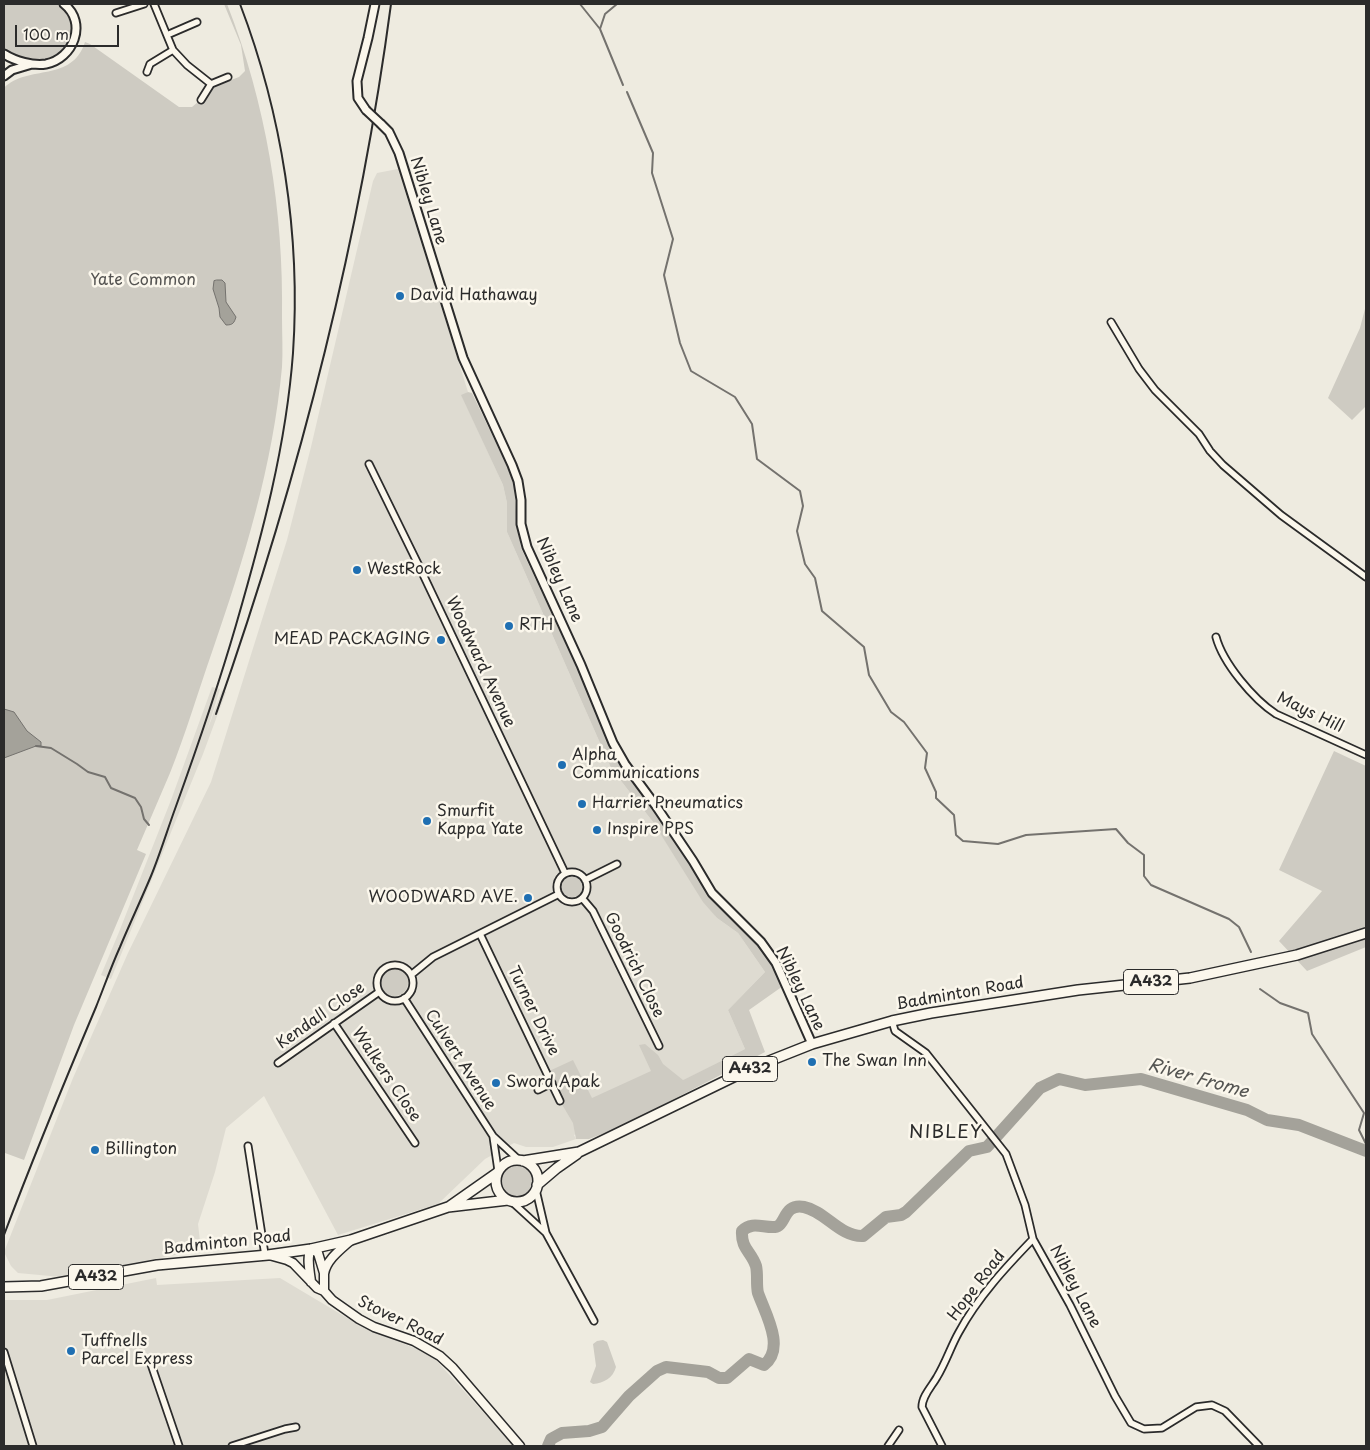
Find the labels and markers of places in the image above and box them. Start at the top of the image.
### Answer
place label: David Hathaway [410,286,538,306]
marker: David Hathaway [394,290,406,302]
place label: WestRock [367,560,441,580]
marker: WestRock [351,564,363,576]
place label: RTH [519,616,553,636]
marker: RTH [503,620,515,632]
place label: MEAD PACKAGING [274,630,431,650]
marker: MEAD PACKAGING [435,634,447,646]
place label: Alpha Communications [572,746,700,784]
marker: Alpha Communications [556,759,568,771]
place label: Harrier Pneumatics [592,794,743,814]
marker: Harrier Pneumatics [576,798,588,810]
place label: Smurfit Kappa Yate [437,802,523,840]
marker: Smurfit Kappa Yate [421,815,433,827]
place label: Inspire PPS [607,820,694,840]
marker: Inspire PPS [591,824,603,836]
place label: WOODWARD AVE. [369,888,518,908]
marker: WOODWARD AVE. [522,892,534,904]
place label: The Swan Inn [822,1052,927,1072]
marker: The Swan Inn [806,1056,818,1068]
place label: Sword Apak [506,1073,600,1093]
marker: Sword Apak [490,1077,502,1089]
place label: Billington [105,1140,177,1160]
marker: Billington [89,1144,101,1156]
place label: Tuffnells Parcel Express [81,1332,193,1370]
marker: Tuffnells Parcel Express [65,1345,77,1357]

